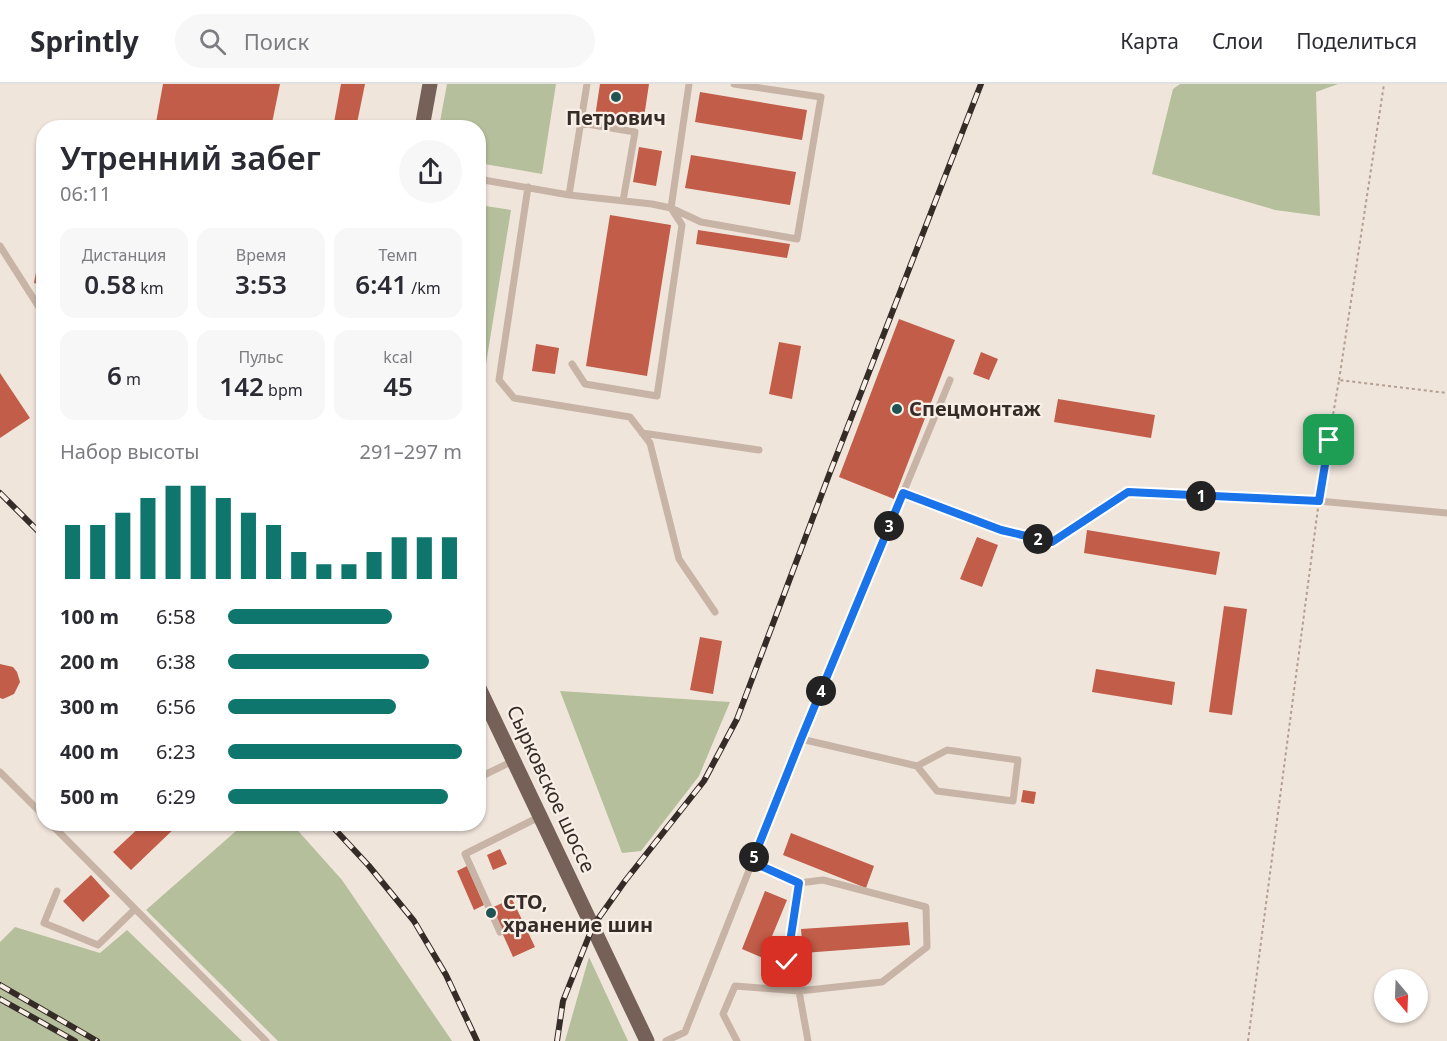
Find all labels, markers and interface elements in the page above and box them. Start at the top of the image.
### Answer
search box [175,14,595,68]
text: Sprintly [30,22,139,60]
icon: search [196,25,229,58]
text: Поиск [244,26,309,56]
text: Карта [1120,27,1179,55]
text: Слои [1212,27,1263,55]
text: Поделиться [1296,27,1417,55]
marker: Петрович [609,90,623,104]
place label: Петрович [566,104,666,131]
text: Утренний забег [60,135,321,180]
button: share [399,140,462,203]
text: 06:11 [60,180,111,207]
text: Дистанция [82,244,166,266]
text: Время [236,244,286,266]
text: Темп [378,244,418,266]
text: 0.58 [84,266,136,302]
text: 3:53 [235,266,287,302]
text: 6:41 [355,266,407,302]
text: km [136,277,164,299]
text: /km [407,277,441,299]
text: Пульс [238,346,284,368]
text: kcal [383,346,413,368]
text: 6 [107,357,122,393]
text: m [122,368,141,390]
text: 142 [219,368,264,404]
text: 45 [383,368,413,404]
text: bpm [264,379,303,401]
place label: Спецмонтаж [909,395,1041,422]
marker: Спецмонтаж [890,402,904,416]
pin [1303,414,1354,465]
icon: arrive [1312,423,1345,456]
text: Набор высоты [60,438,199,465]
text: 291–297 m [359,438,462,465]
pin: 1 [1186,481,1216,511]
text: 1 [1196,485,1206,507]
pin: 3 [874,511,904,541]
text: 3 [884,515,894,537]
pin: 2 [1023,524,1053,554]
text: 2 [1033,528,1043,550]
text: 100 m [60,603,119,630]
text: 6:58 [156,603,196,630]
text: 200 m [60,648,119,675]
text: 6:38 [156,648,196,675]
pin: 4 [806,676,836,706]
text: 4 [816,680,826,702]
text: 300 m [60,693,119,720]
text: 6:56 [156,693,196,720]
street label: Сырковское шоссе [501,701,602,877]
text: 400 m [60,738,119,765]
text: 6:23 [156,738,196,765]
text: 500 m [60,783,119,810]
text: 6:29 [156,783,196,810]
pin: 5 [739,842,769,872]
text: 5 [749,846,759,868]
place label: СТО, хранение шин [503,888,653,938]
marker: СТО, хранение шин [484,906,498,920]
pin [761,936,812,987]
icon: check [770,945,803,978]
north arrow [1374,969,1428,1023]
map controls [1374,969,1428,1023]

